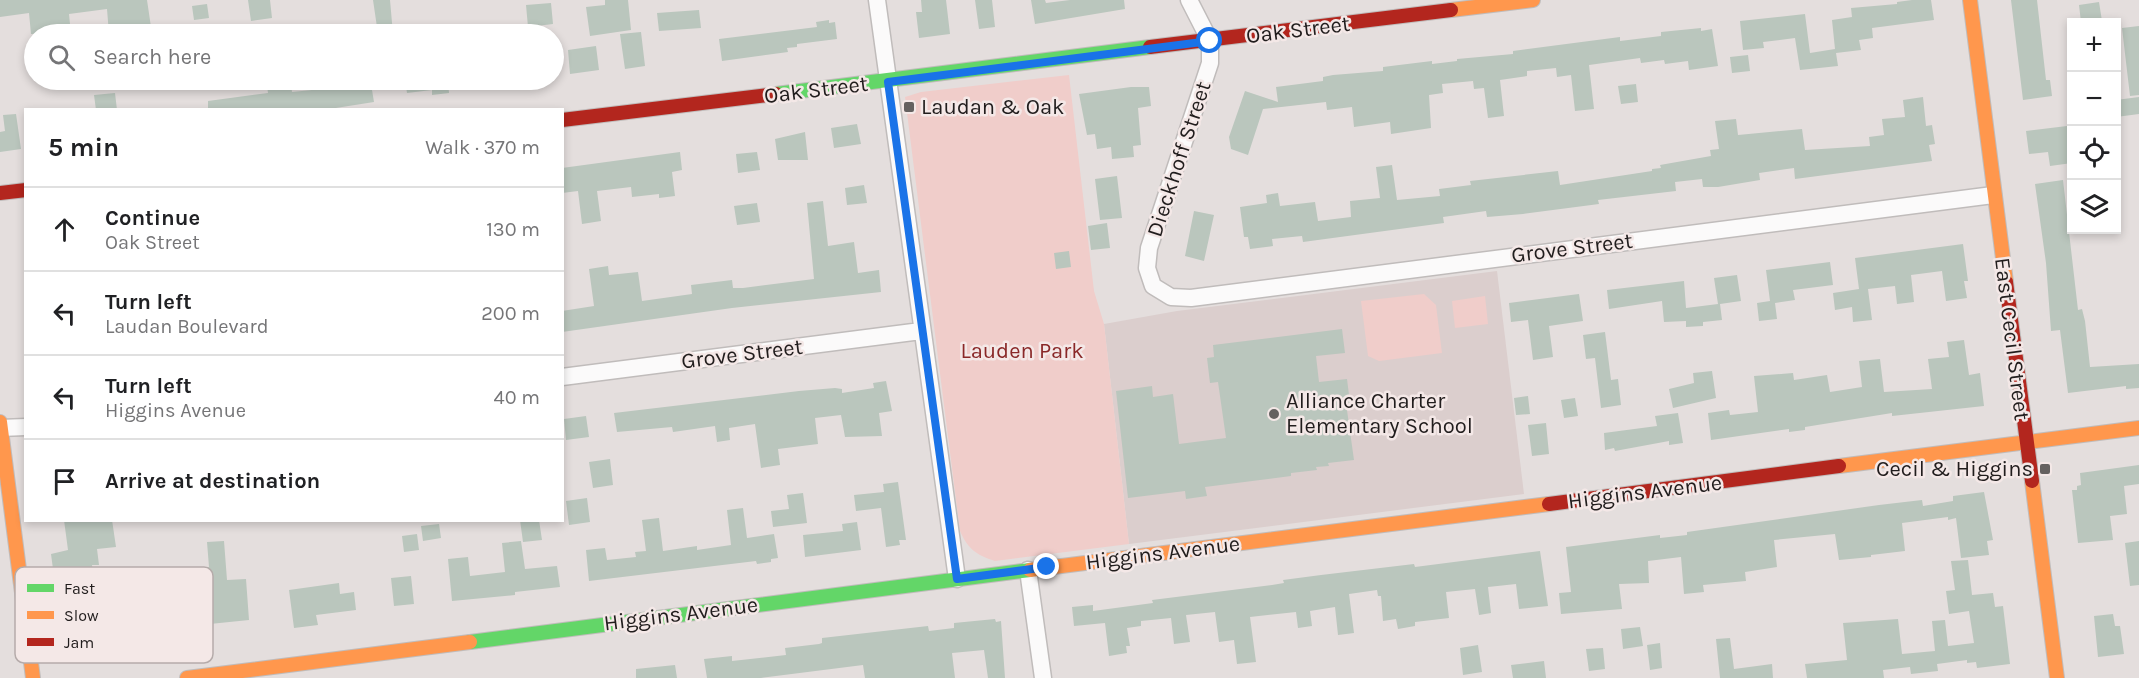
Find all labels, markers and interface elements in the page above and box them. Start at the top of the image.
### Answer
street label: Oak Street [1245,11,1351,49]
map controls [2067,18,2121,234]
button: + [2067,18,2121,72]
search box [24,24,564,90]
route start [1196,27,1222,53]
icon: search [45,41,78,74]
text: Search here [93,44,211,70]
street label: Oak Street [763,71,869,109]
button: − [2067,72,2121,126]
street label: Dieckhoff Street [1142,78,1216,240]
place label: Laudan & Oak [921,94,1064,120]
marker: Laudan & Oak [902,100,916,114]
button: locate [2067,126,2121,180]
text: 5 min [48,132,119,163]
text: Walk · 370 m [425,136,540,159]
button: layers [2067,180,2121,234]
text: Continue [105,205,200,231]
icon: ahead [48,213,81,246]
text: 130 m [486,218,540,241]
street label: Grove Street [1510,228,1634,268]
text: Oak Street [105,231,200,254]
street label: East Cecil Street [1989,256,2035,422]
text: Turn left [105,289,192,315]
icon: left [48,297,81,330]
text: 200 m [481,302,540,325]
text: Laudan Boulevard [105,315,269,338]
street label: Grove Street [680,334,804,374]
park label: Lauden Park [960,338,1084,364]
text: Turn left [105,373,192,399]
icon: left [48,381,81,414]
text: 40 m [494,386,540,409]
place label: Alliance Charter Elementary School [1286,388,1473,439]
text: Higgins Avenue [105,399,246,422]
marker: Alliance Charter Elementary School [1267,407,1281,421]
place label: Cecil & Higgins [1876,456,2033,482]
marker: Cecil & Higgins [2038,462,2052,476]
icon: arrive [48,465,81,498]
text: Arrive at destination [105,468,320,494]
street label: Higgins Avenue [1566,470,1724,514]
street label: Higgins Avenue [1084,531,1242,575]
route end [1033,553,1059,579]
legend [15,567,213,663]
text: Fast [64,579,95,598]
street label: Higgins Avenue [602,592,760,636]
text: Slow [64,606,99,625]
text: Jam [64,633,94,652]

